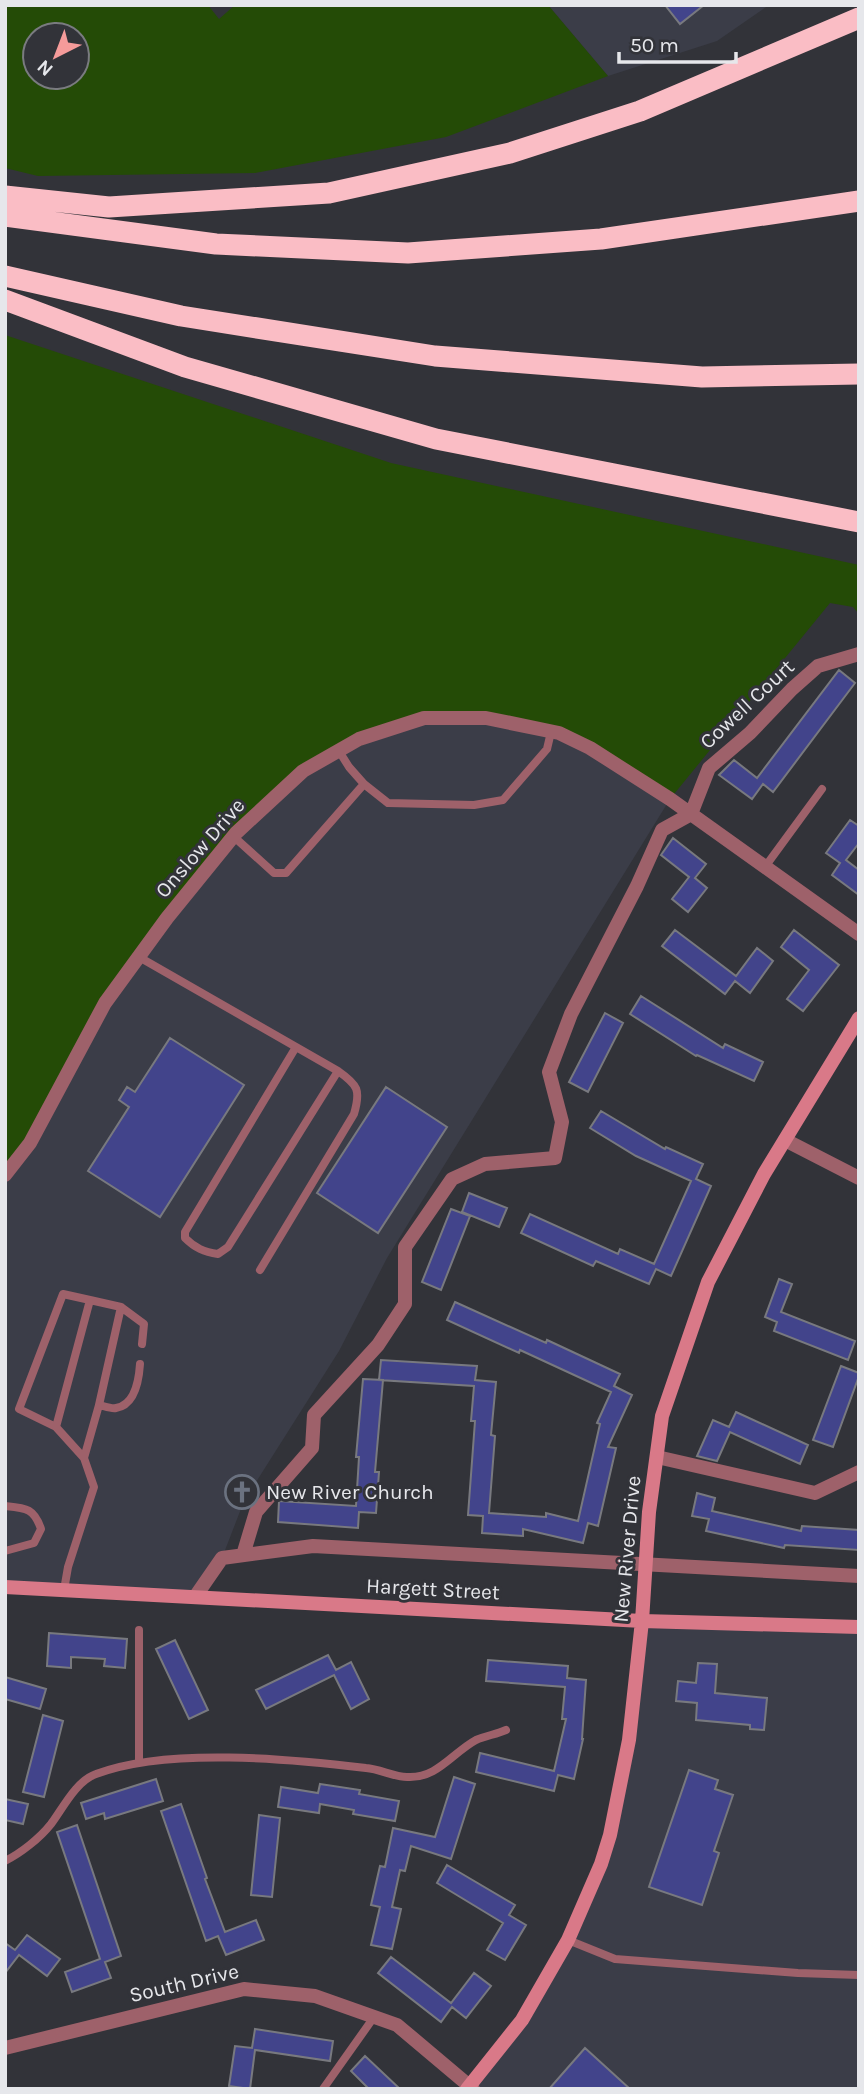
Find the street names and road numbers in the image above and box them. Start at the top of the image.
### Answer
street label: Cowell Court [695,654,799,754]
street label: Onslow Drive [150,793,250,903]
street label: New River Drive [609,1475,645,1623]
street label: Hargett Street [366,1574,501,1604]
street label: South Drive [127,1959,241,2007]

